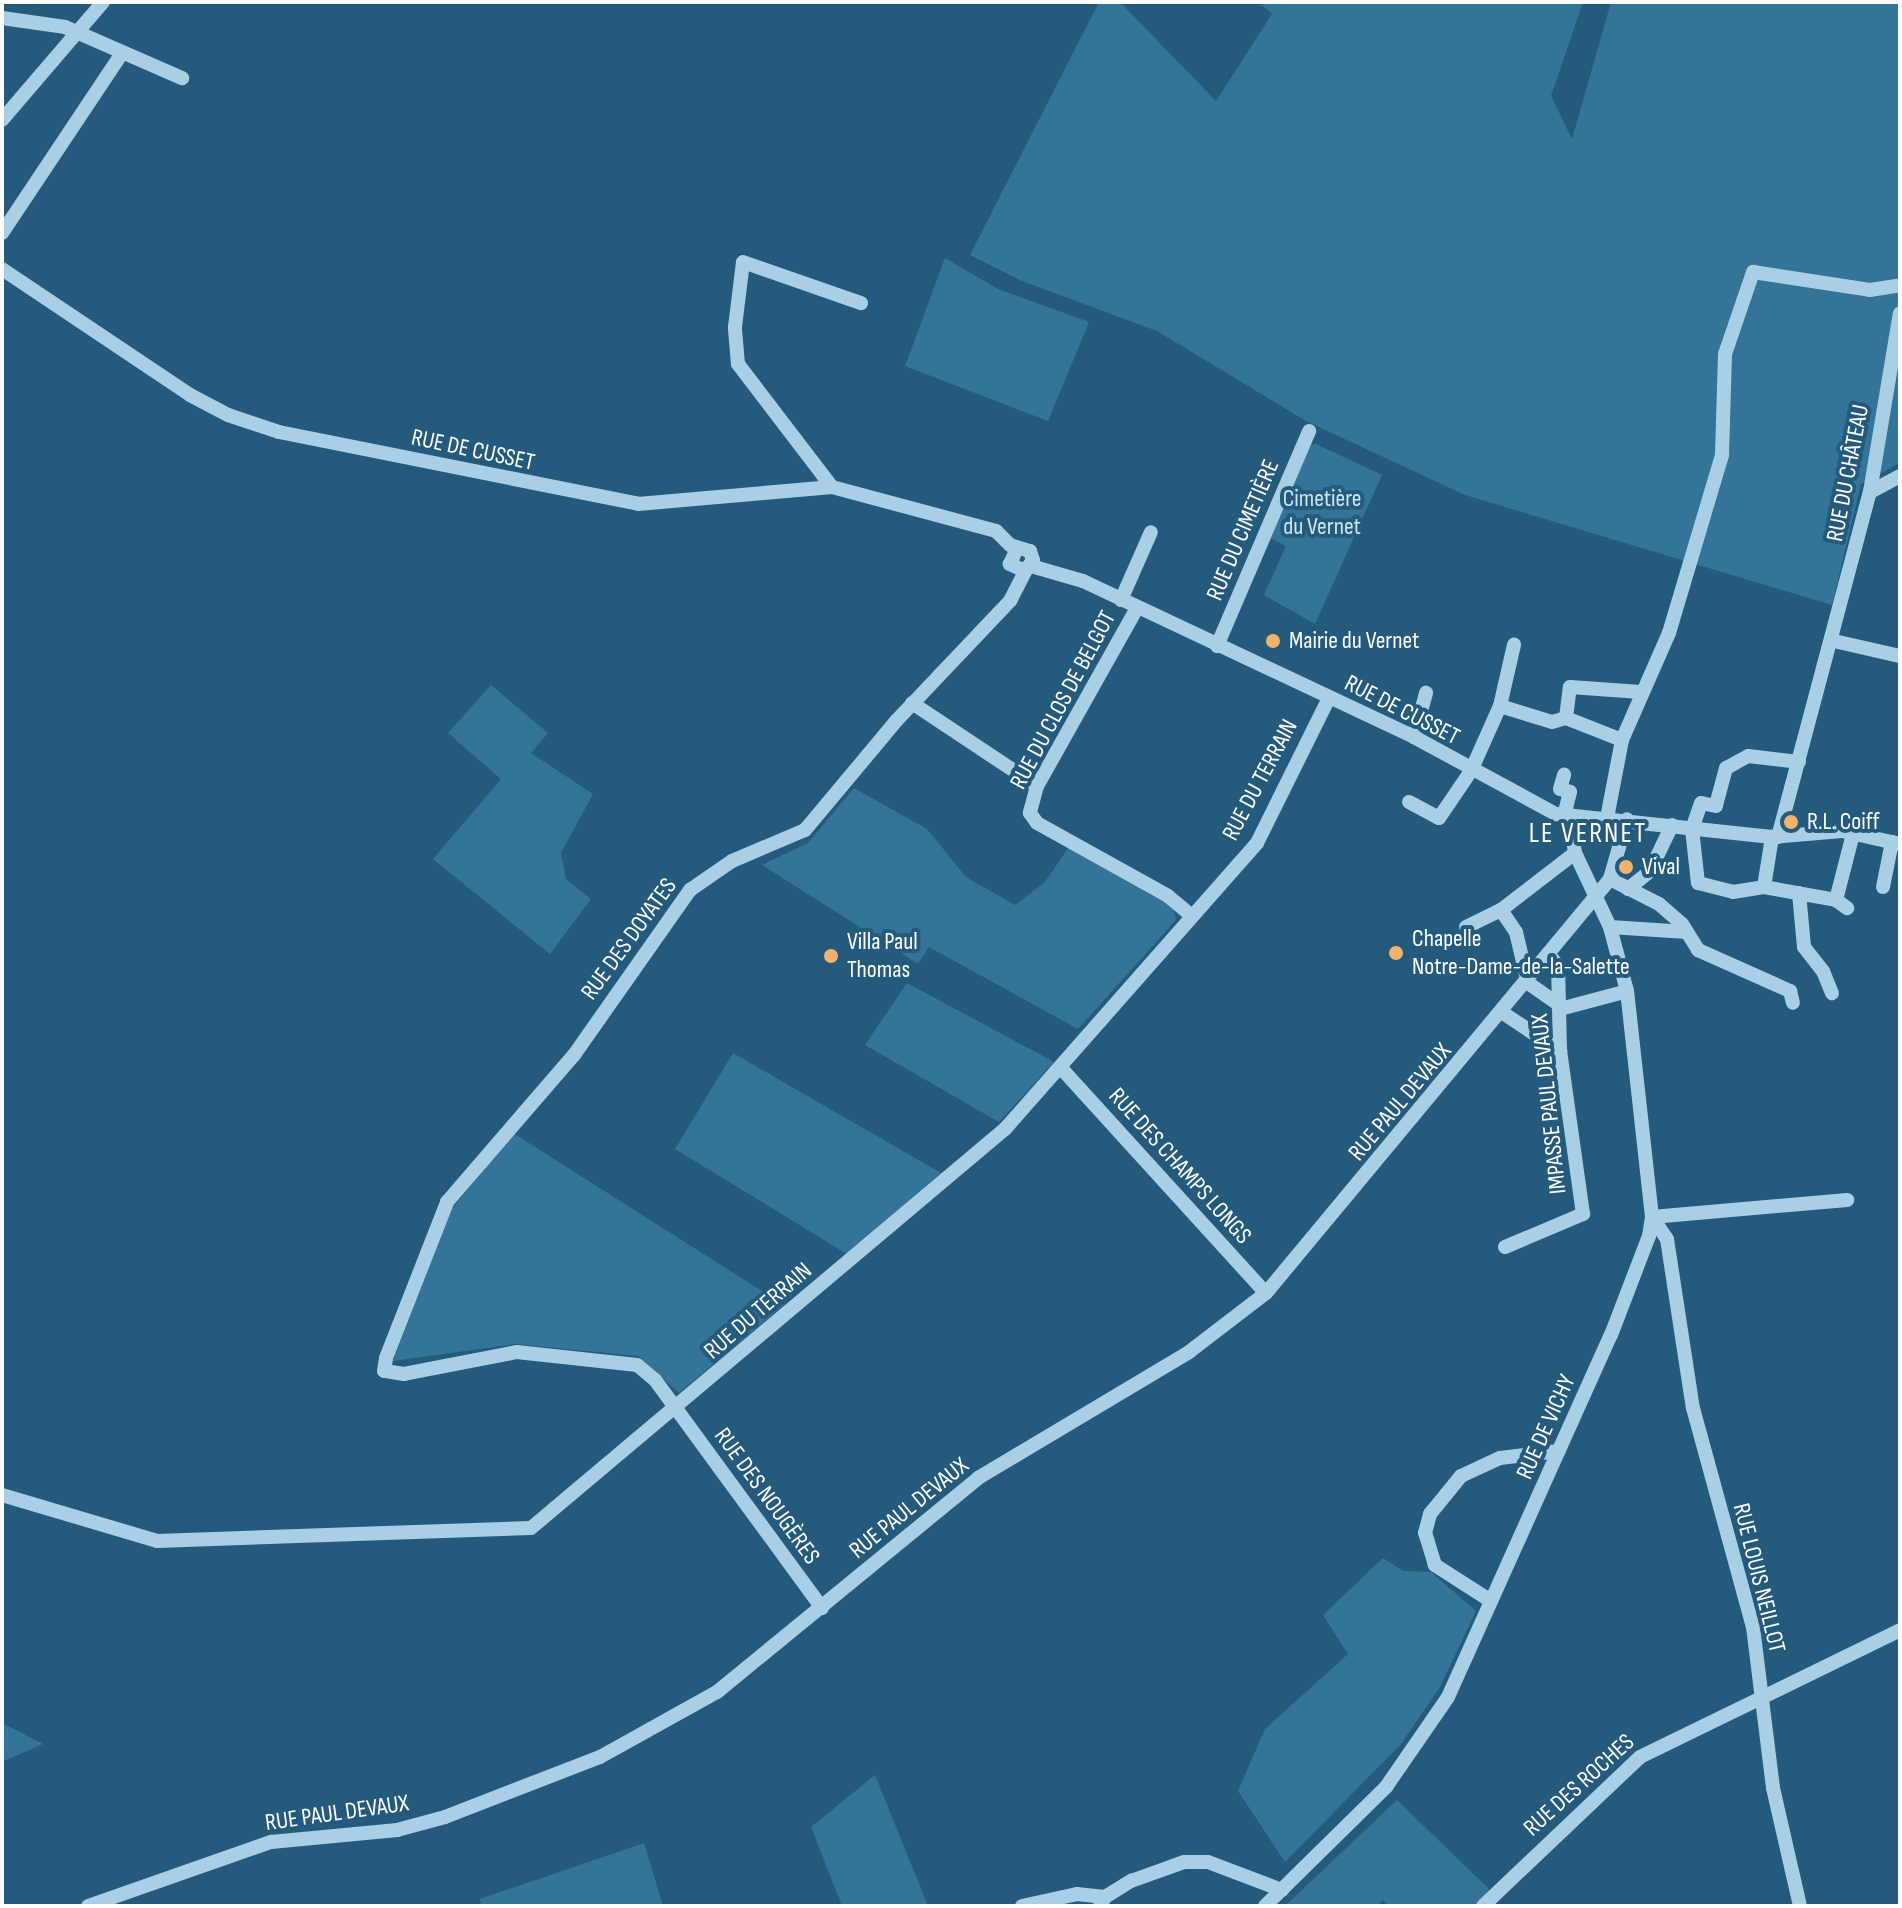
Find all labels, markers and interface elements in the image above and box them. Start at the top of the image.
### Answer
street label: RUE DU CHÂTEAU [1821,402,1875,544]
street label: RUE DE CUSSET [409,423,537,477]
street label: RUE DU CIMETIÈRE [1200,455,1286,605]
park label: Cimetière du Vernet [1283,485,1361,541]
street label: RUE DU CLOS DE BELGOT [1004,606,1122,794]
place label: Mairie du Vernet [1289,627,1419,655]
marker: Mairie du Vernet [1264,632,1282,650]
street label: RUE DE CUSSET [1340,669,1464,751]
street label: RUE DU TERRAIN [1216,715,1304,845]
place label: R.L. Coiff [1807,808,1879,836]
marker: R.L. Coiff [1782,813,1800,831]
district label: LE VERNET [1529,817,1647,851]
place label: Vival [1642,853,1680,881]
marker: Vival [1617,858,1635,876]
street label: RUE DES DOYATES [575,872,683,1006]
place label: Chapelle Notre-Dame-de-la-Salette [1412,925,1630,981]
place label: Villa Paul Thomas [847,928,918,984]
marker: Chapelle Notre-Dame-de-la-Salette [1387,944,1405,962]
marker: Villa Paul Thomas [822,947,840,965]
street label: IMPASSE PAUL DEVAUX [1525,1012,1573,1196]
street label: RUE PAUL DEVAUX [1342,1037,1458,1167]
street label: RUE DES CHAMPS LONGS [1102,1082,1258,1250]
street label: RUE DU TERRAIN [698,1257,818,1365]
street label: RUE DE VICHY [1510,1370,1582,1484]
street label: RUE DES NOUGÈRES [708,1422,826,1570]
street label: RUE PAUL DEVAUX [844,1451,974,1565]
street label: RUE LOUIS NEILLOT [1727,1500,1791,1656]
street label: RUE DES ROCHES [1518,1728,1640,1842]
street label: RUE PAUL DEVAUX [263,1789,411,1837]

